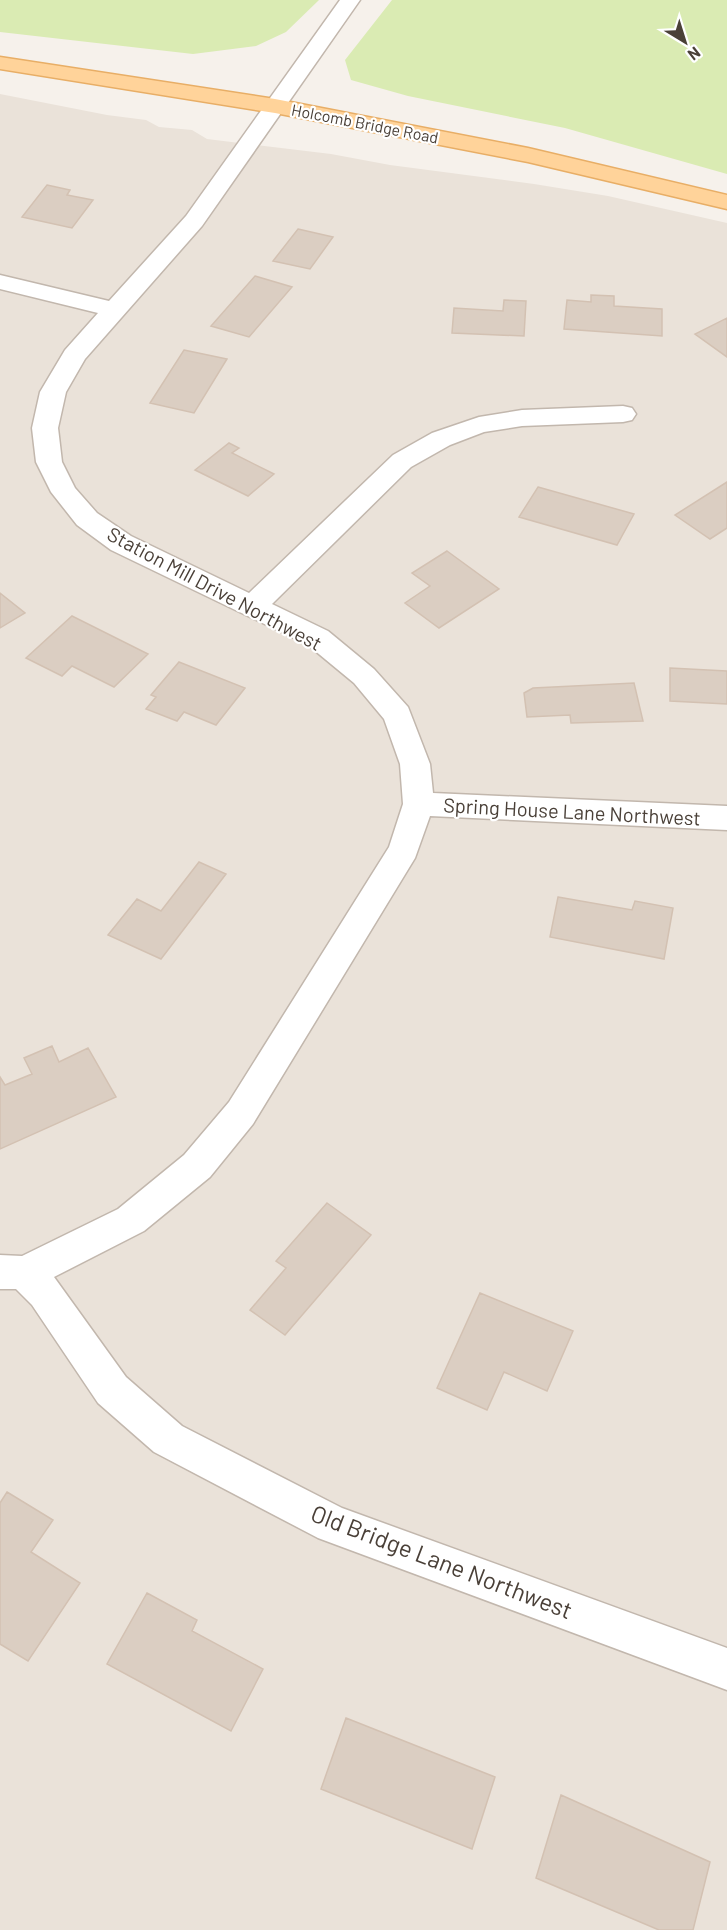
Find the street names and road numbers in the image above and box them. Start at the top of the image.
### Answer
street label: Holcomb Bridge Road [290,99,440,147]
street label: Station Mill Drive Northwest [104,521,326,655]
street label: Spring House Lane Northwest [443,792,701,830]
street label: Old Bridge Lane Northwest [307,1498,577,1624]

